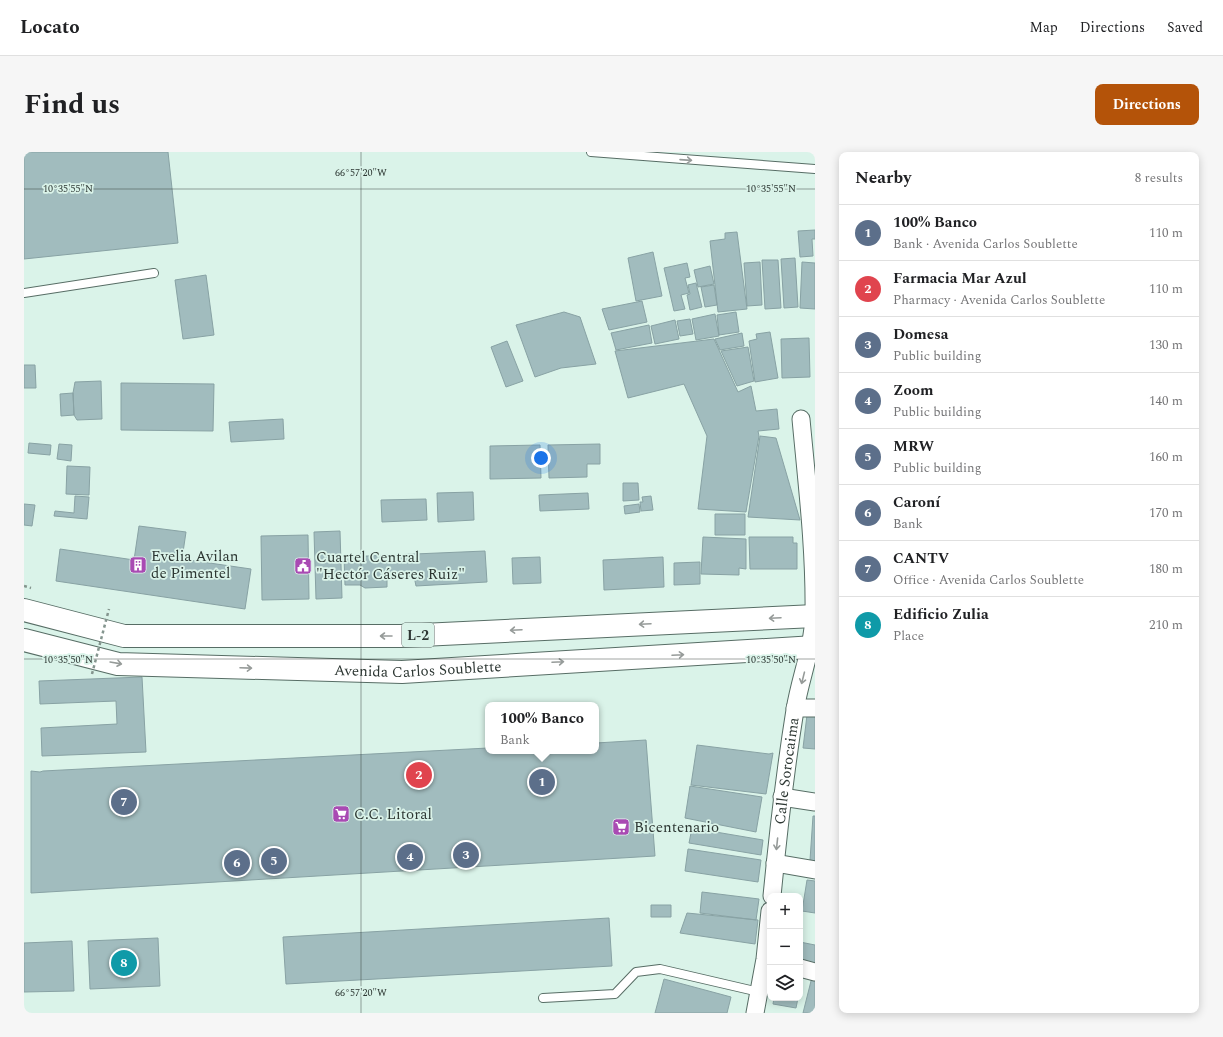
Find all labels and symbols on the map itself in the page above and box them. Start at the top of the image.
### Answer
one-way arrow [679,157,692,164]
text: 66°57'20"W [335,165,387,181]
text: 10°35'55"N [43,181,93,197]
text: 10°35'55"N [746,181,796,197]
your location [531,448,551,468]
place label: Evelia Avilan de Pimentel [151,545,239,585]
place label: Cuartel Central "Hectór Cáseres Ruiz" [316,546,465,586]
building icon: Evelia Avilan de Pimentel [128,555,148,575]
public building icon: Cuartel Central "Hectór Cáseres Ruiz" [293,556,313,576]
one-way arrow [769,614,782,622]
one-way arrow [639,620,652,628]
road number: L-2 [402,623,434,647]
one-way arrow [510,627,523,634]
one-way arrow [380,632,393,640]
one-way arrow [671,651,684,659]
text: 10°35'50"N [43,652,93,668]
text: 10°35'50"N [746,652,796,668]
street label: Avenida Carlos Soublette [334,654,502,684]
one-way arrow [109,659,122,667]
one-way arrow [551,659,564,666]
one-way arrow [239,664,252,671]
one-way arrow [799,671,806,684]
street label: Calle Sorocaima [768,715,805,826]
pin: 2 [406,760,432,790]
pin: 1 [529,767,555,797]
pin: 7 [111,787,137,817]
place label: C.C. Litoral [354,803,432,826]
supermarket icon: C.C. Litoral [331,804,351,824]
place label: Bicentenario [634,816,719,839]
supermarket icon: Bicentenario [611,817,631,837]
one-way arrow [773,837,781,850]
pin: 3 [453,840,479,870]
pin: 4 [397,842,423,872]
pin: 5 [261,846,287,876]
pin: 6 [224,848,250,878]
pin: 8 [111,948,137,978]
text: 66°57'20"W [335,985,387,1001]

